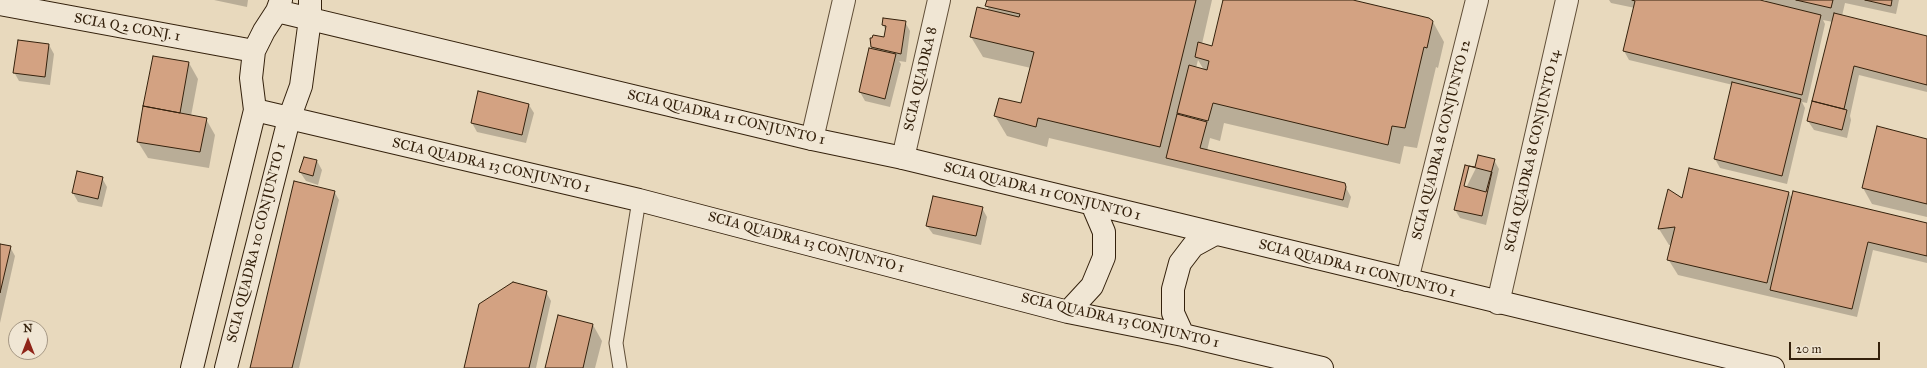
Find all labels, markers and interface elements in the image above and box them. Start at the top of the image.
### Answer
street label: SCIA Q 2 CONJ. 1 [73,10,181,46]
street label: SCIA QUADRA 8 [901,25,941,133]
street label: SCIA QUADRA 8 CONJUNTO 12 [1409,38,1475,242]
street label: SCIA QUADRA 8 CONJUNTO 14 [1502,48,1564,254]
street label: SCIA QUADRA 11 CONJUNTO 1 [626,87,826,149]
street label: SCIA QUADRA 13 CONJUNTO 1 [390,135,592,197]
street label: SCIA QUADRA 10 CONJUNTO 1 [224,142,290,344]
street label: SCIA QUADRA 11 CONJUNTO 1 [942,159,1142,225]
street label: SCIA QUADRA 13 CONJUNTO 1 [706,209,906,277]
street label: SCIA QUADRA 11 CONJUNTO 1 [1257,236,1457,302]
street label: SCIA QUADRA 13 CONJUNTO 1 [1019,290,1221,352]
north arrow [8,320,48,360]
text: N [23,322,33,335]
scale bar [1791,334,1882,360]
text: 20 m [1796,342,1822,356]

